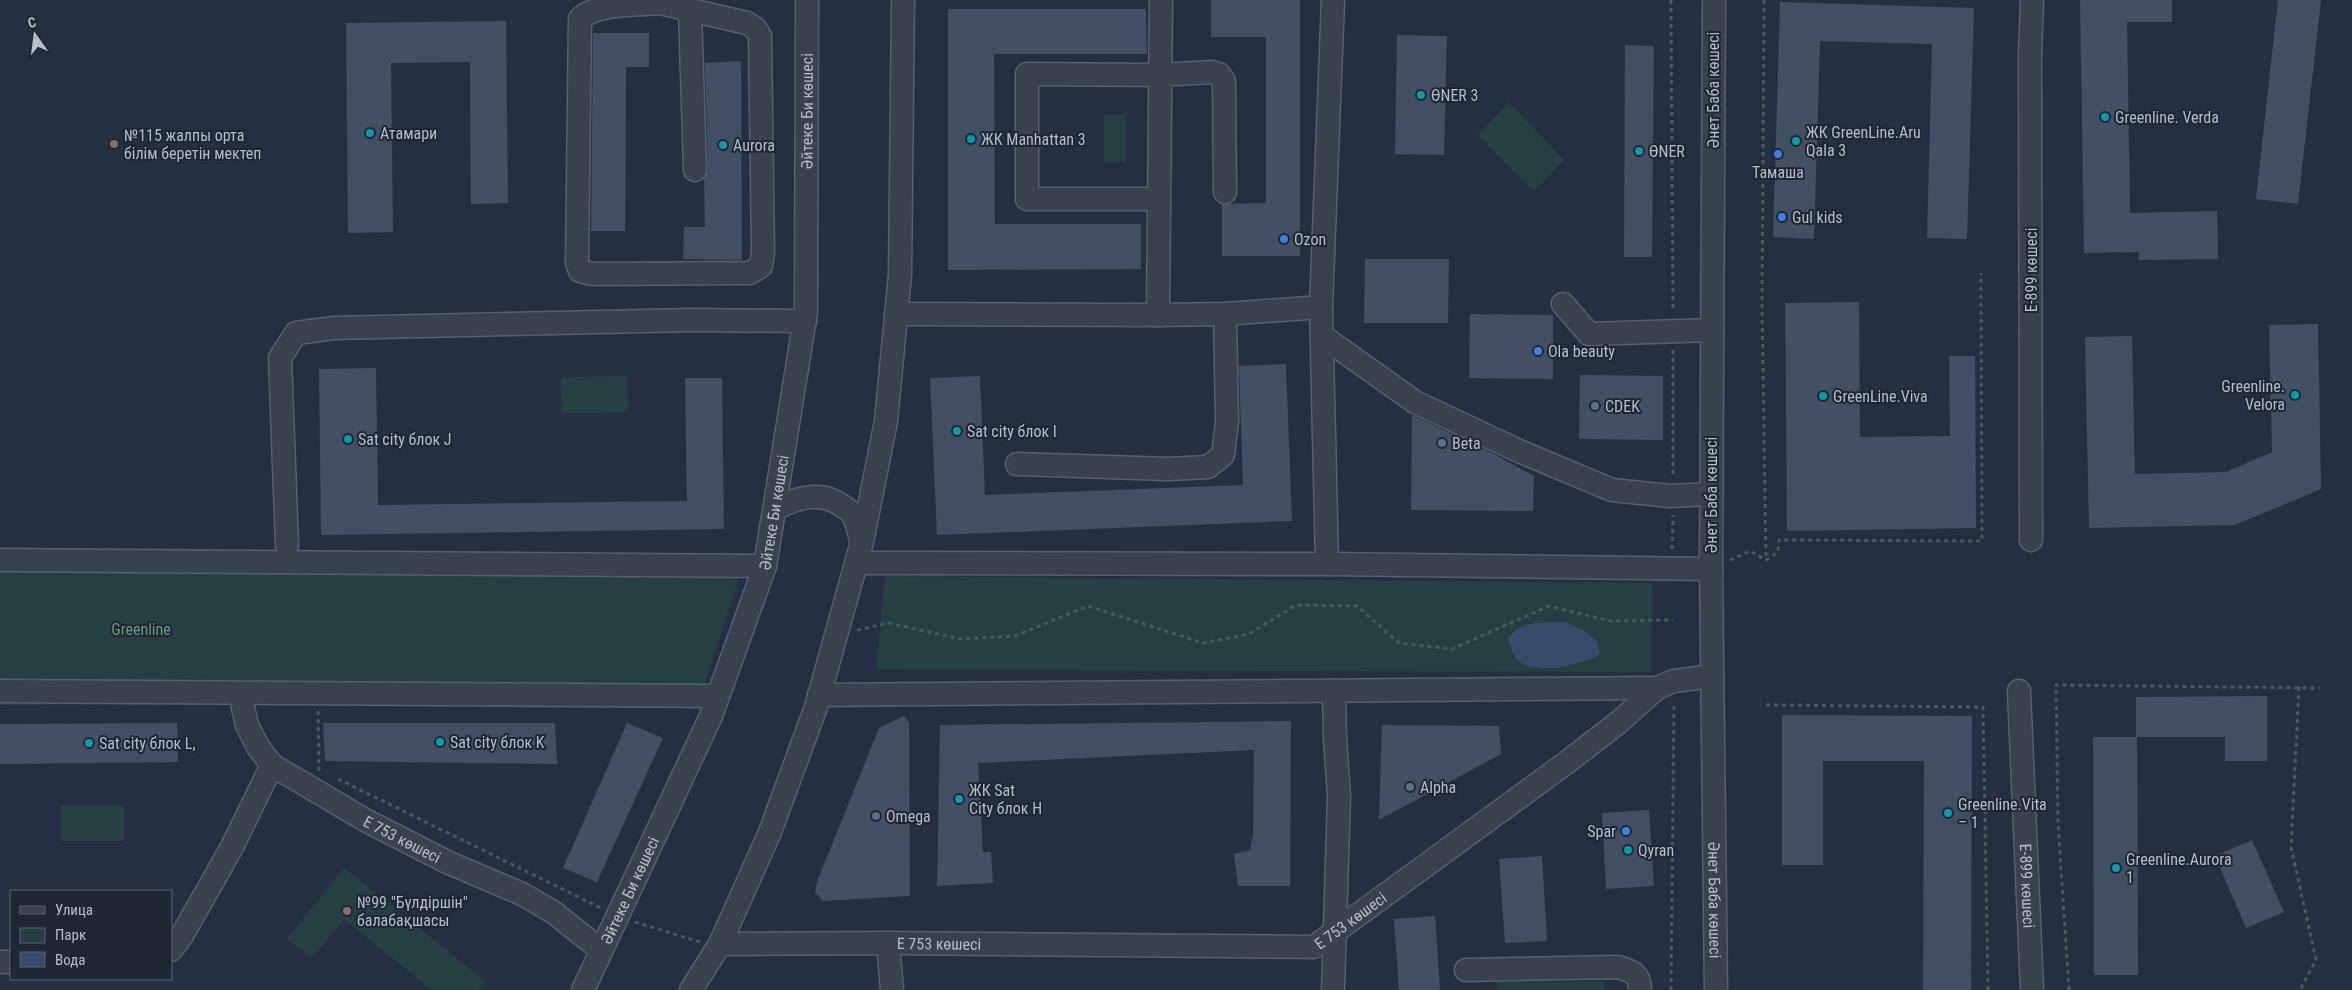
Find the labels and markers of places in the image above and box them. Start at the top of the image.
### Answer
place label: ӨNER 3 [1431,86,1478,105]
marker: ӨNER 3 [1415,89,1427,101]
place label: Greenline. Verda [2115,108,2219,127]
marker: Greenline. Verda [2099,111,2111,123]
place label: ЖК GreenLine.Aru Qala 3 [1806,123,1921,160]
place label: Атамари [380,124,437,143]
place label: №115 жалпы орта білім беретін мектеп [124,126,261,163]
marker: Атамари [364,127,376,139]
place label: ЖК Manhattan 3 [981,130,1086,149]
marker: ЖК Manhattan 3 [965,133,977,145]
marker: ЖК GreenLine.Aru Qala 3 [1790,135,1802,147]
place label: Aurora [733,136,775,155]
marker: №115 жалпы орта білім беретін мектеп [108,138,120,150]
marker: Aurora [717,139,729,151]
place label: ӨNER [1649,142,1685,161]
marker: ӨNER [1633,145,1645,157]
marker: Тамаша [1772,148,1784,160]
place label: Тамаша [1752,163,1804,182]
place label: Gul kids [1792,208,1843,227]
marker: Gul kids [1776,211,1788,223]
place label: Ozon [1294,230,1326,249]
marker: Ozon [1278,233,1290,245]
place label: Ola beauty [1548,342,1615,361]
marker: Ola beauty [1532,345,1544,357]
place label: Greenline. Velora [2221,377,2285,414]
place label: GreenLine.Viva [1833,387,1928,406]
marker: Greenline. Velora [2289,389,2301,401]
marker: GreenLine.Viva [1817,390,1829,402]
place label: CDEK [1605,397,1640,416]
marker: CDEK [1589,400,1601,412]
place label: Sat city блок I [967,422,1057,441]
marker: Sat city блок I [951,425,963,437]
place label: Sat city блок J [358,430,452,449]
marker: Sat city блок J [342,433,354,445]
place label: Beta [1452,434,1481,453]
marker: Beta [1436,437,1448,449]
place label: Sat city блок K [450,733,545,752]
place label: Sat city блок L, [99,734,196,753]
marker: Sat city блок K [434,736,446,748]
marker: Sat city блок L, [83,737,95,749]
place label: Alpha [1420,778,1456,797]
place label: ЖК Sat City блок H [969,781,1042,818]
marker: Alpha [1404,781,1416,793]
marker: ЖК Sat City блок H [953,793,965,805]
place label: Greenline.Vita – 1 [1958,795,2047,832]
place label: Omega [886,807,931,826]
marker: Greenline.Vita – 1 [1942,807,1954,819]
marker: Omega [870,810,882,822]
place label: Spar [1587,822,1616,841]
marker: Spar [1620,825,1632,837]
place label: Qyran [1638,841,1674,860]
marker: Qyran [1622,844,1634,856]
place label: Greenline.Aurora 1 [2126,850,2232,887]
marker: Greenline.Aurora 1 [2110,862,2122,874]
place label: №99 "Бүлдіршін" балабақшасы [357,893,468,930]
marker: №99 "Бүлдіршін" балабақшасы [341,905,353,917]

